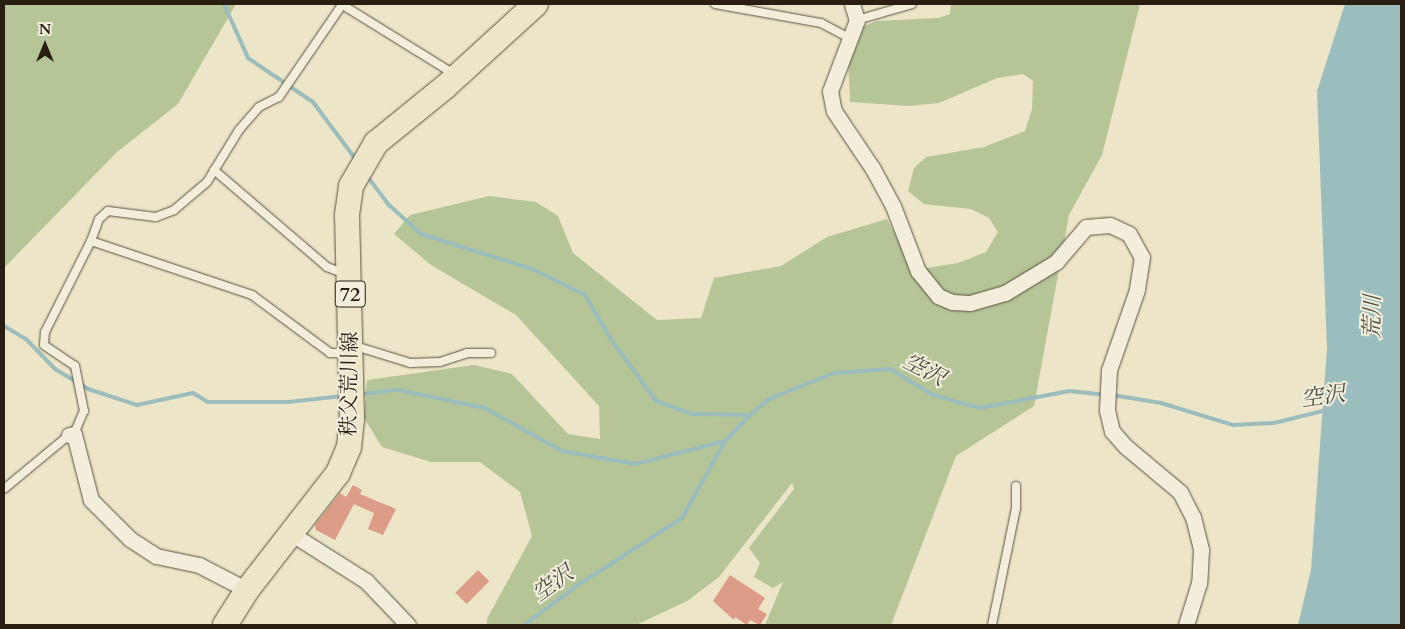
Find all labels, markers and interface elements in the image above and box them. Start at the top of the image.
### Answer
north arrow [20,20,70,70]
text: N [39,20,51,39]
road number: 72 [334,276,366,312]
water label: 荒川 [1359,295,1387,339]
street label: 秩父荒川線 [336,331,364,437]
water label: 空沢 [898,348,950,392]
water label: 空沢 [1299,381,1347,413]
water label: 空沢 [527,560,579,608]

